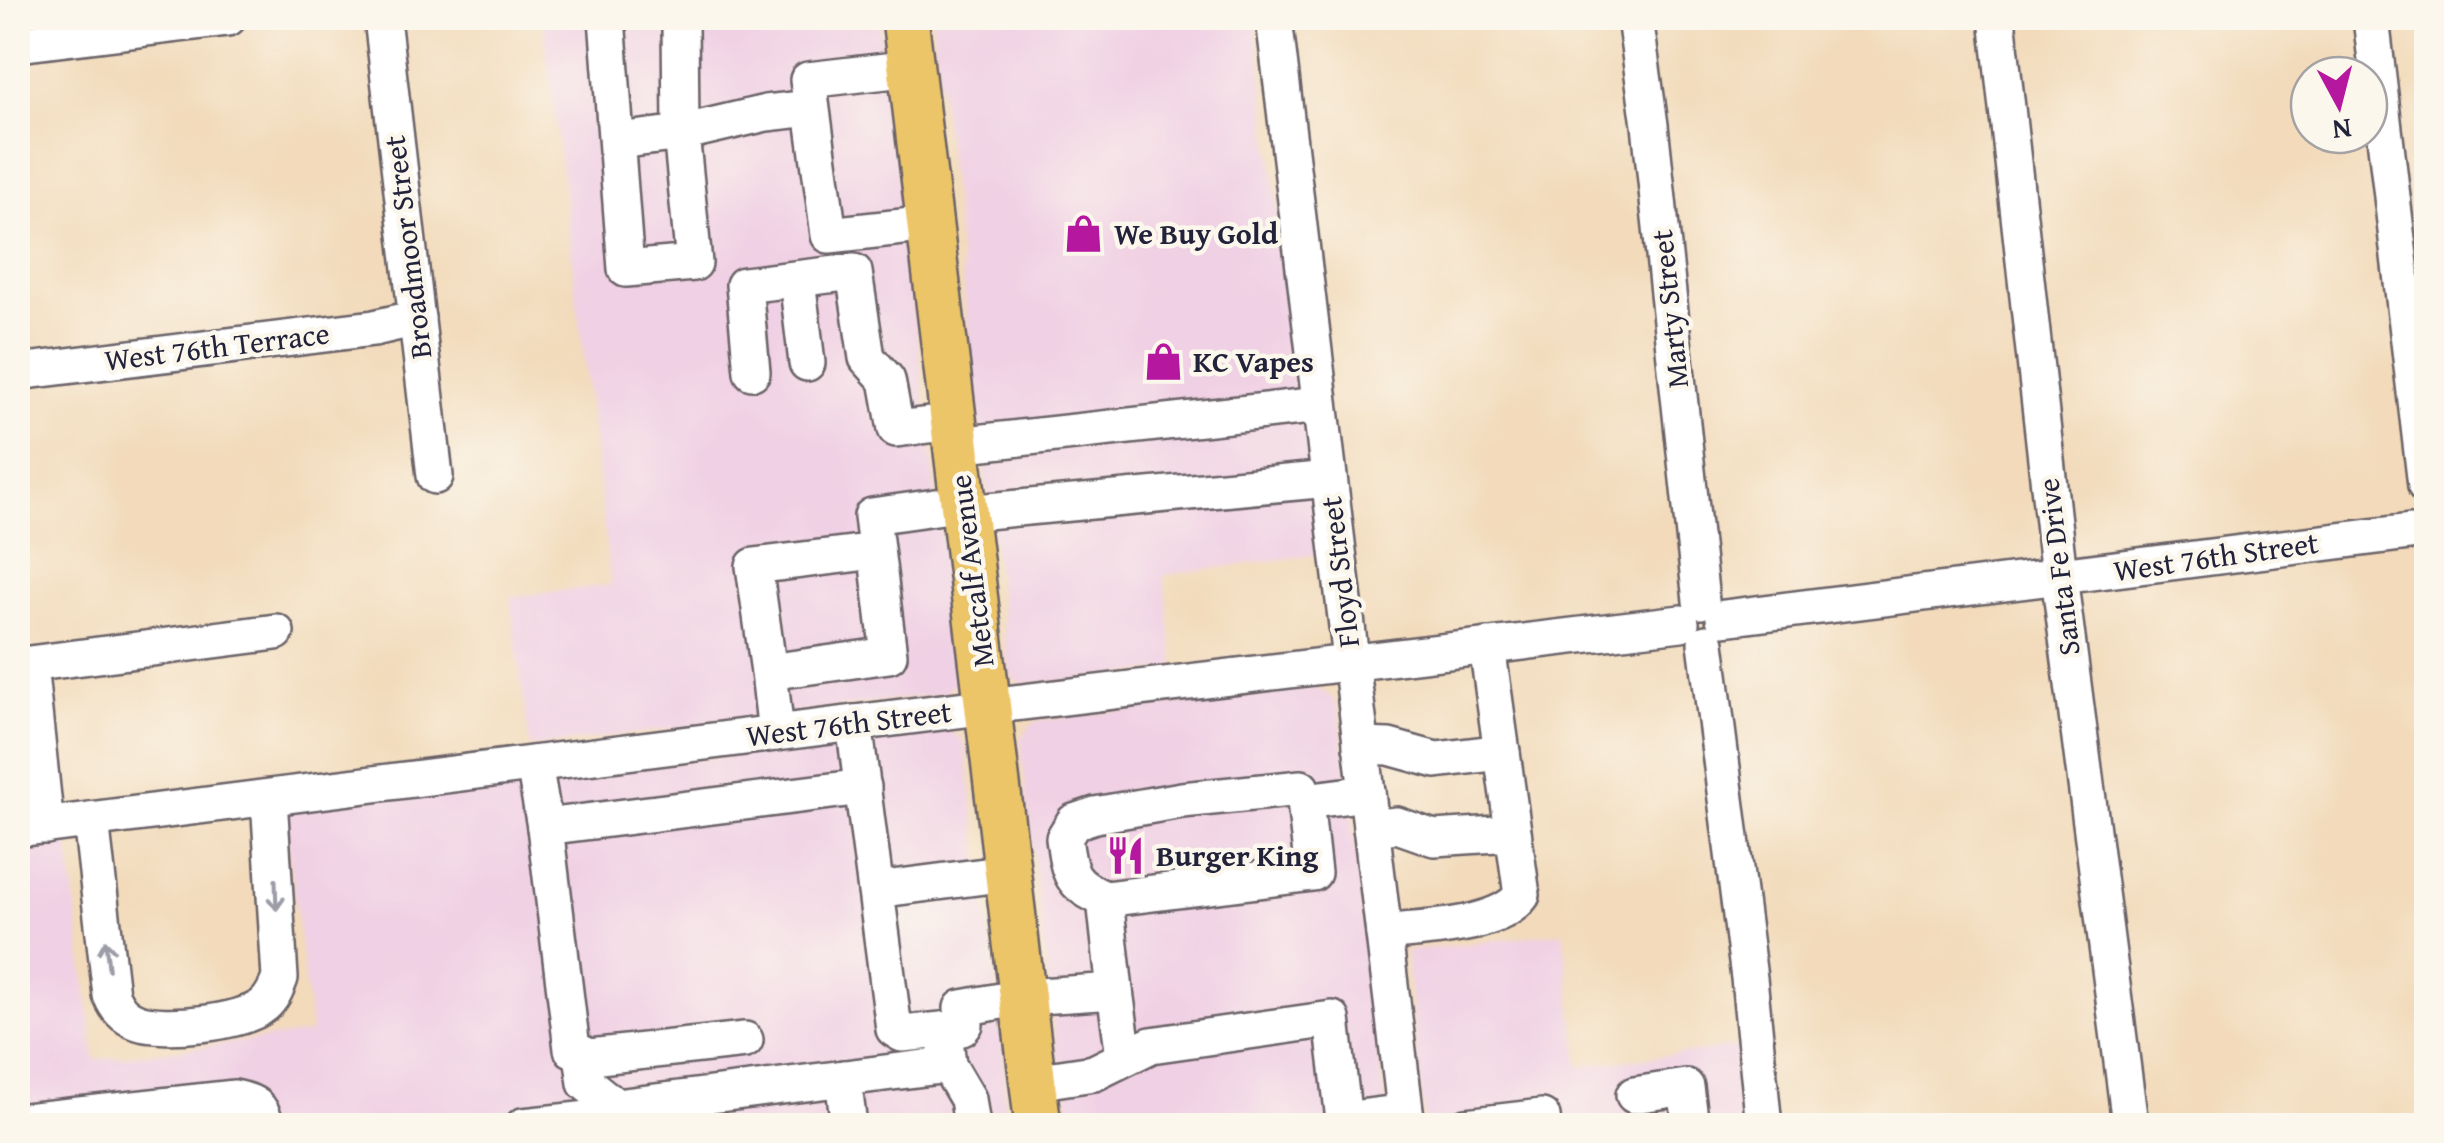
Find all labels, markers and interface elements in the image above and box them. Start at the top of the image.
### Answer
north arrow [2289,55,2389,155]
text: N [2330,109,2354,152]
street label: Broadmoor Street [371,133,443,361]
place label: We Buy Gold [1114,211,1279,255]
shop icon: We Buy Gold [1063,213,1105,255]
street label: Marty Street [1639,227,1699,391]
street label: West 76th Terrace [102,310,332,382]
place label: KC Vapes [1193,339,1314,383]
shop icon: KC Vapes [1142,341,1184,383]
street label: Metcalf Avenue [937,472,1005,670]
street label: Santa Fe Drive [2025,476,2091,658]
street label: Floyd Street [1308,494,1370,650]
street label: West 76th Street [2111,520,2321,592]
street label: West 76th Street [744,689,954,757]
place label: Burger King [1156,833,1318,877]
restaurant icon: Burger King [1105,835,1147,877]
one-way arrow [267,878,286,910]
one-way arrow [97,939,116,972]

